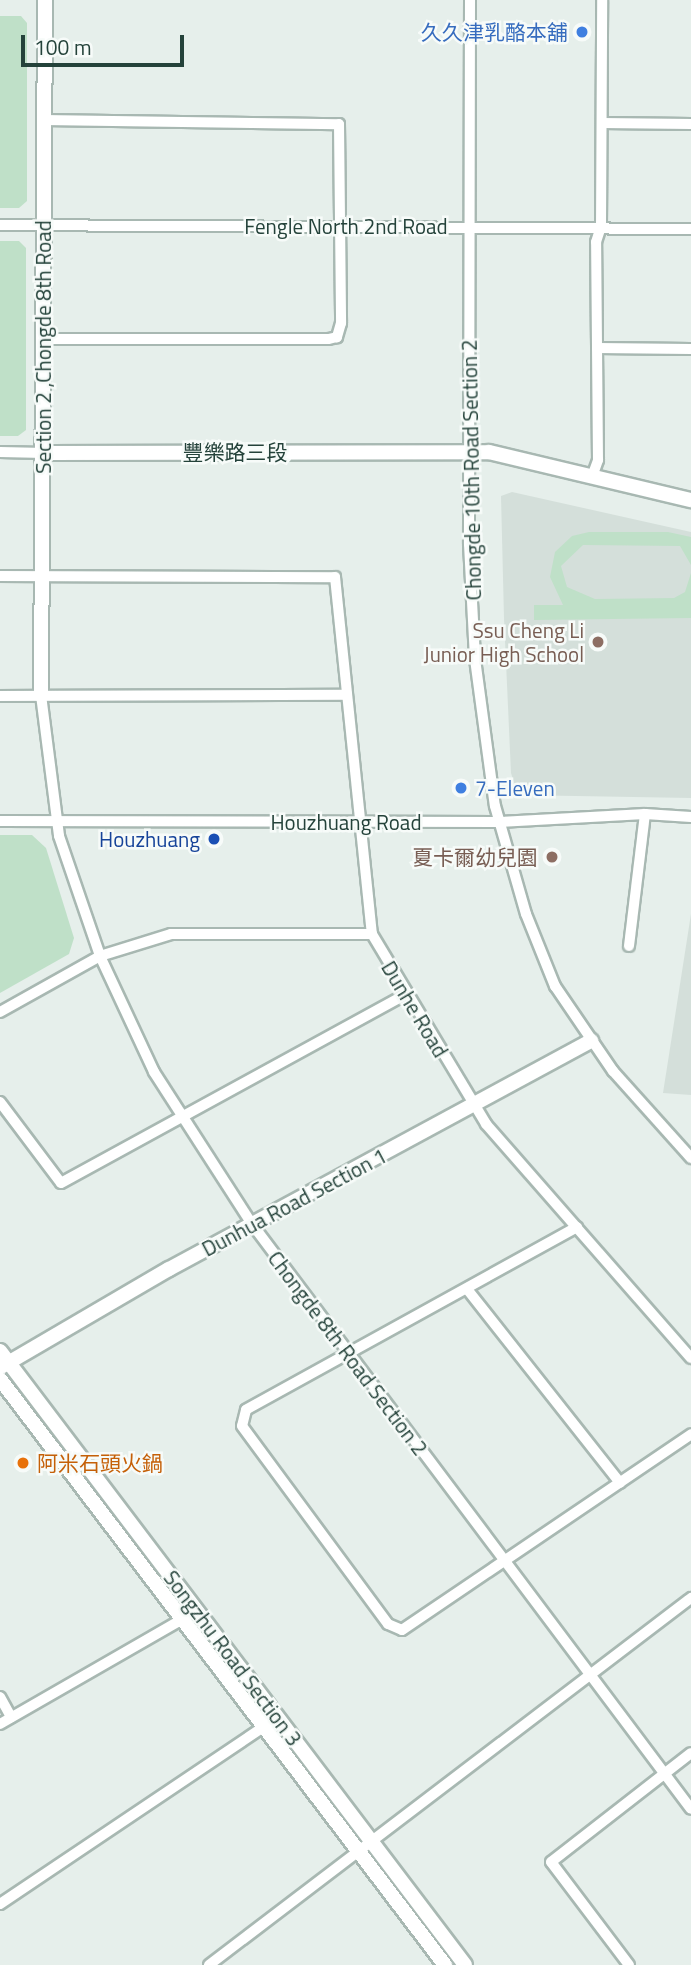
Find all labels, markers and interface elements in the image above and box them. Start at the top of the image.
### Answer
place label: 久久津乳酪本舖 [421,19,568,45]
scale bar [24,21,187,65]
marker: 久久津乳酪本舖 [574,24,590,40]
text: 100 m [34,31,91,63]
street label: Fengle North 2nd Road [244,213,448,239]
street label: Section 2 ,Chongde 8th Road [30,220,56,474]
street label: Chongde 10th Road Section 2 [456,339,486,601]
street label: 豐樂路三段 [183,439,287,465]
place label: Ssu Cheng Li Junior High School [424,617,584,667]
marker: Ssu Cheng Li Junior High School [590,634,606,650]
place label: 7-Eleven [475,775,555,801]
marker: 7-Eleven [453,780,469,796]
street label: Houzhuang Road [271,809,421,835]
place label: Houzhuang [99,826,200,852]
marker: Houzhuang [206,831,222,847]
place label: 夏卡爾幼兒園 [412,844,538,870]
marker: 夏卡爾幼兒園 [544,849,560,865]
street label: Dunhe Road [376,956,454,1062]
street label: Dunhua Road Section 1 [197,1143,391,1261]
street label: Chongde 8th Road Section 2 [263,1246,433,1460]
place label: 阿米石頭火鍋 [37,1450,163,1476]
marker: 阿米石頭火鍋 [15,1455,31,1471]
street label: Songzhu Road Section 3 [159,1565,307,1751]

